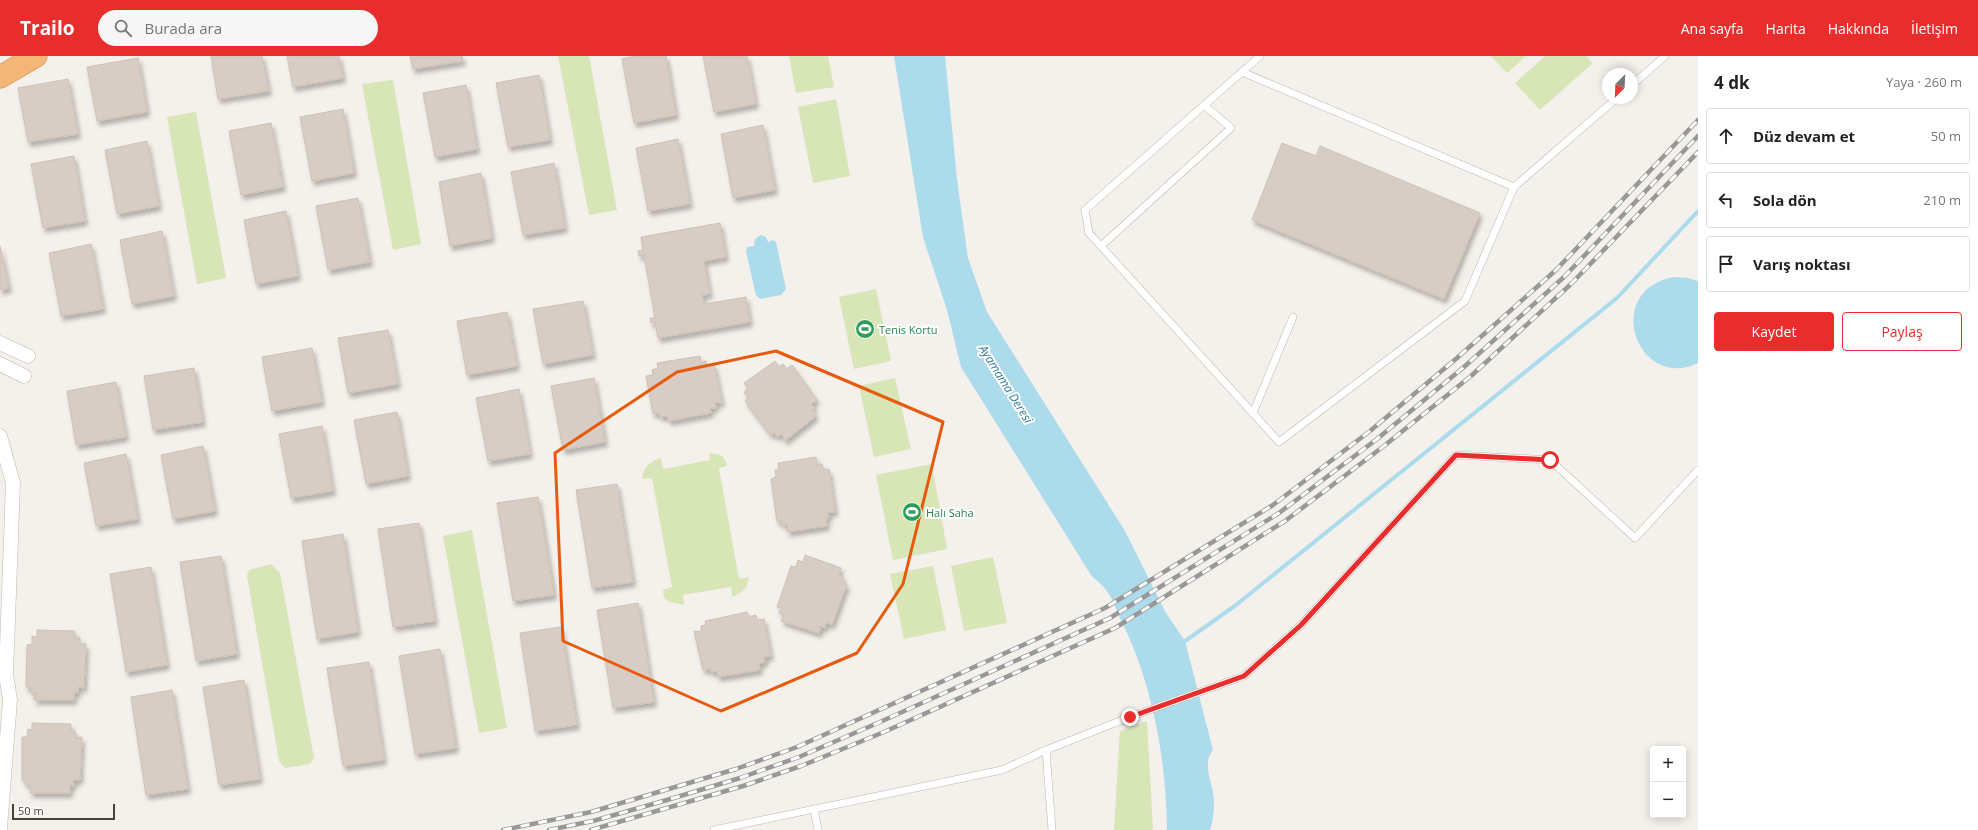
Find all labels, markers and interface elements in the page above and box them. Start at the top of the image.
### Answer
search box [98,10,378,46]
text: Trailo [20,15,74,41]
icon: search [112,17,134,39]
text: Burada ara [144,18,222,38]
text: Ana sayfa [1681,19,1744,38]
text: Harita [1766,19,1806,38]
text: Hakkında [1828,19,1889,38]
text: İletişim [1911,19,1958,38]
north arrow [1602,68,1638,104]
text: 4 dk [1714,71,1749,94]
text: Yaya · 260 m [1886,73,1962,91]
icon: ahead [1715,125,1737,147]
text: Düz devam et [1753,126,1855,146]
text: 50 m [1931,127,1961,145]
icon: left [1715,189,1737,211]
text: Sola dön [1753,190,1817,210]
text: 210 m [1923,191,1961,209]
icon: arrive [1715,253,1737,275]
text: Varış noktası [1753,254,1851,274]
button: Kaydet [1714,312,1834,351]
button: Paylaş [1842,312,1962,351]
sports icon: Tenis Kortu [854,318,876,340]
place label: Tenis Kortu [879,322,937,337]
water label: Ayamama Deresi [975,341,1037,427]
route start [1541,451,1559,469]
sports icon: Halı Saha [901,501,923,523]
place label: Halı Saha [926,505,974,520]
route end [1121,708,1139,726]
map controls [1650,746,1686,818]
button: + [1650,746,1686,782]
button: − [1650,782,1686,818]
scale bar [12,802,115,821]
text: 50 m [18,803,44,818]

